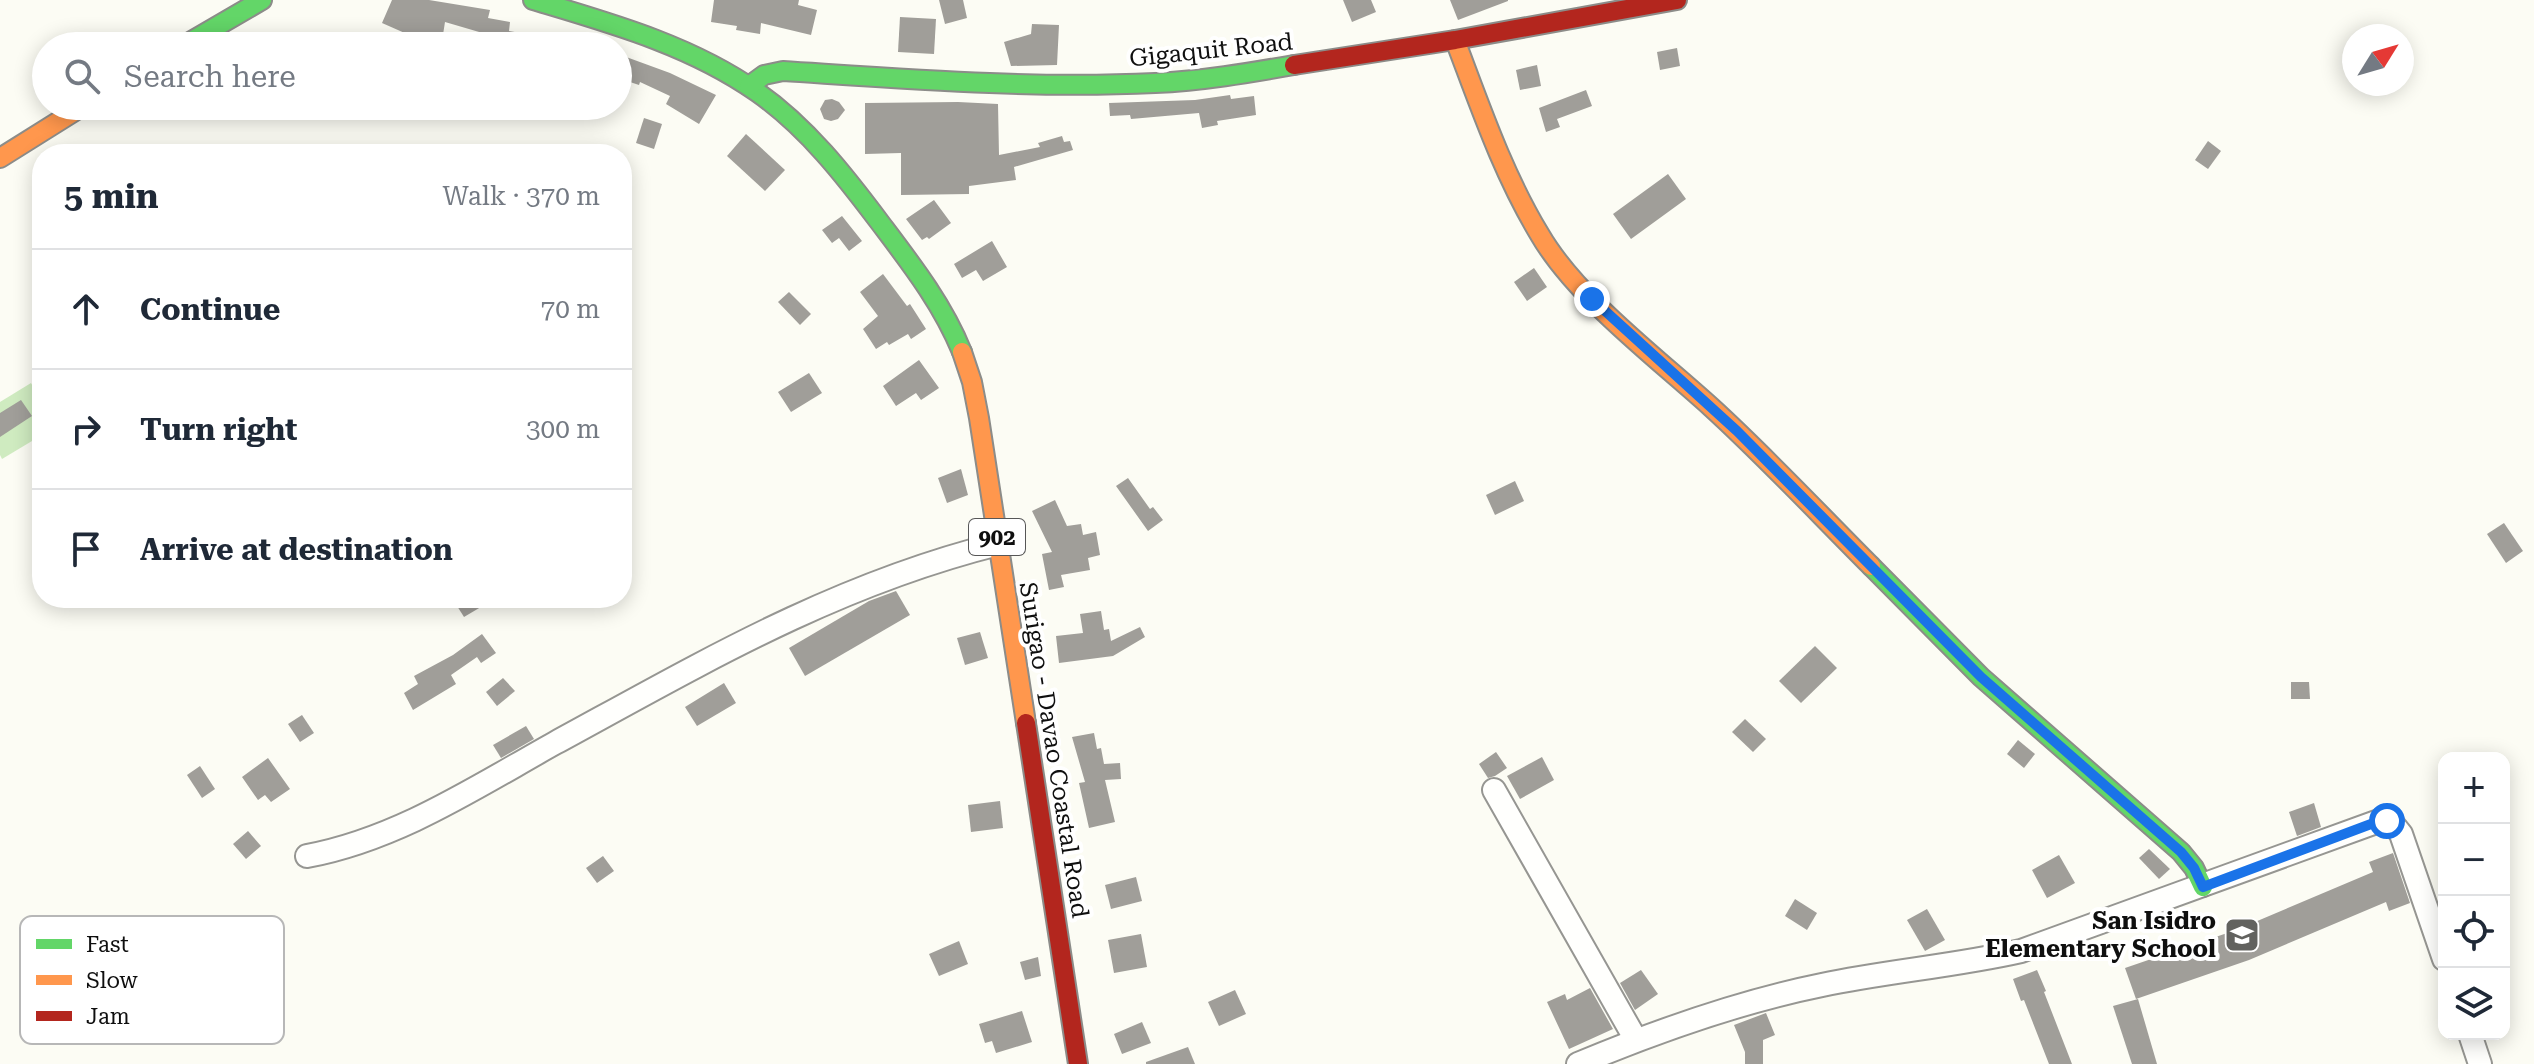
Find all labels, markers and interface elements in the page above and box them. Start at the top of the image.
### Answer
north arrow [2342,24,2414,96]
street label: Gigaquit Road [1128,27,1294,73]
search box [32,32,632,120]
icon: search [60,54,104,98]
text: Search here [124,59,296,94]
text: 5 min [64,176,159,216]
text: Walk · 370 m [442,181,600,211]
route end [1574,281,1610,317]
icon: ahead [64,287,108,331]
text: Continue [140,292,280,327]
text: 70 m [541,294,600,324]
icon: right [64,407,108,451]
text: Turn right [140,412,297,447]
text: 300 m [526,414,600,444]
road number: 902 [969,519,1025,555]
icon: arrive [64,527,108,571]
text: Arrive at destination [140,532,453,567]
street label: Surigao - Davao Coastal Road [1014,580,1094,920]
map controls [2438,752,2510,1040]
button: + [2438,752,2510,824]
route start [2369,803,2405,839]
button: − [2438,824,2510,896]
button: locate [2438,896,2510,968]
place label: San Isidro Elementary School [1985,907,2216,963]
legend [20,916,284,1044]
school or university icon: San Isidro Elementary School [2223,916,2261,954]
text: Fast [86,932,129,957]
text: Slow [86,968,139,993]
button: layers [2438,968,2510,1040]
text: Jam [86,1004,130,1029]

